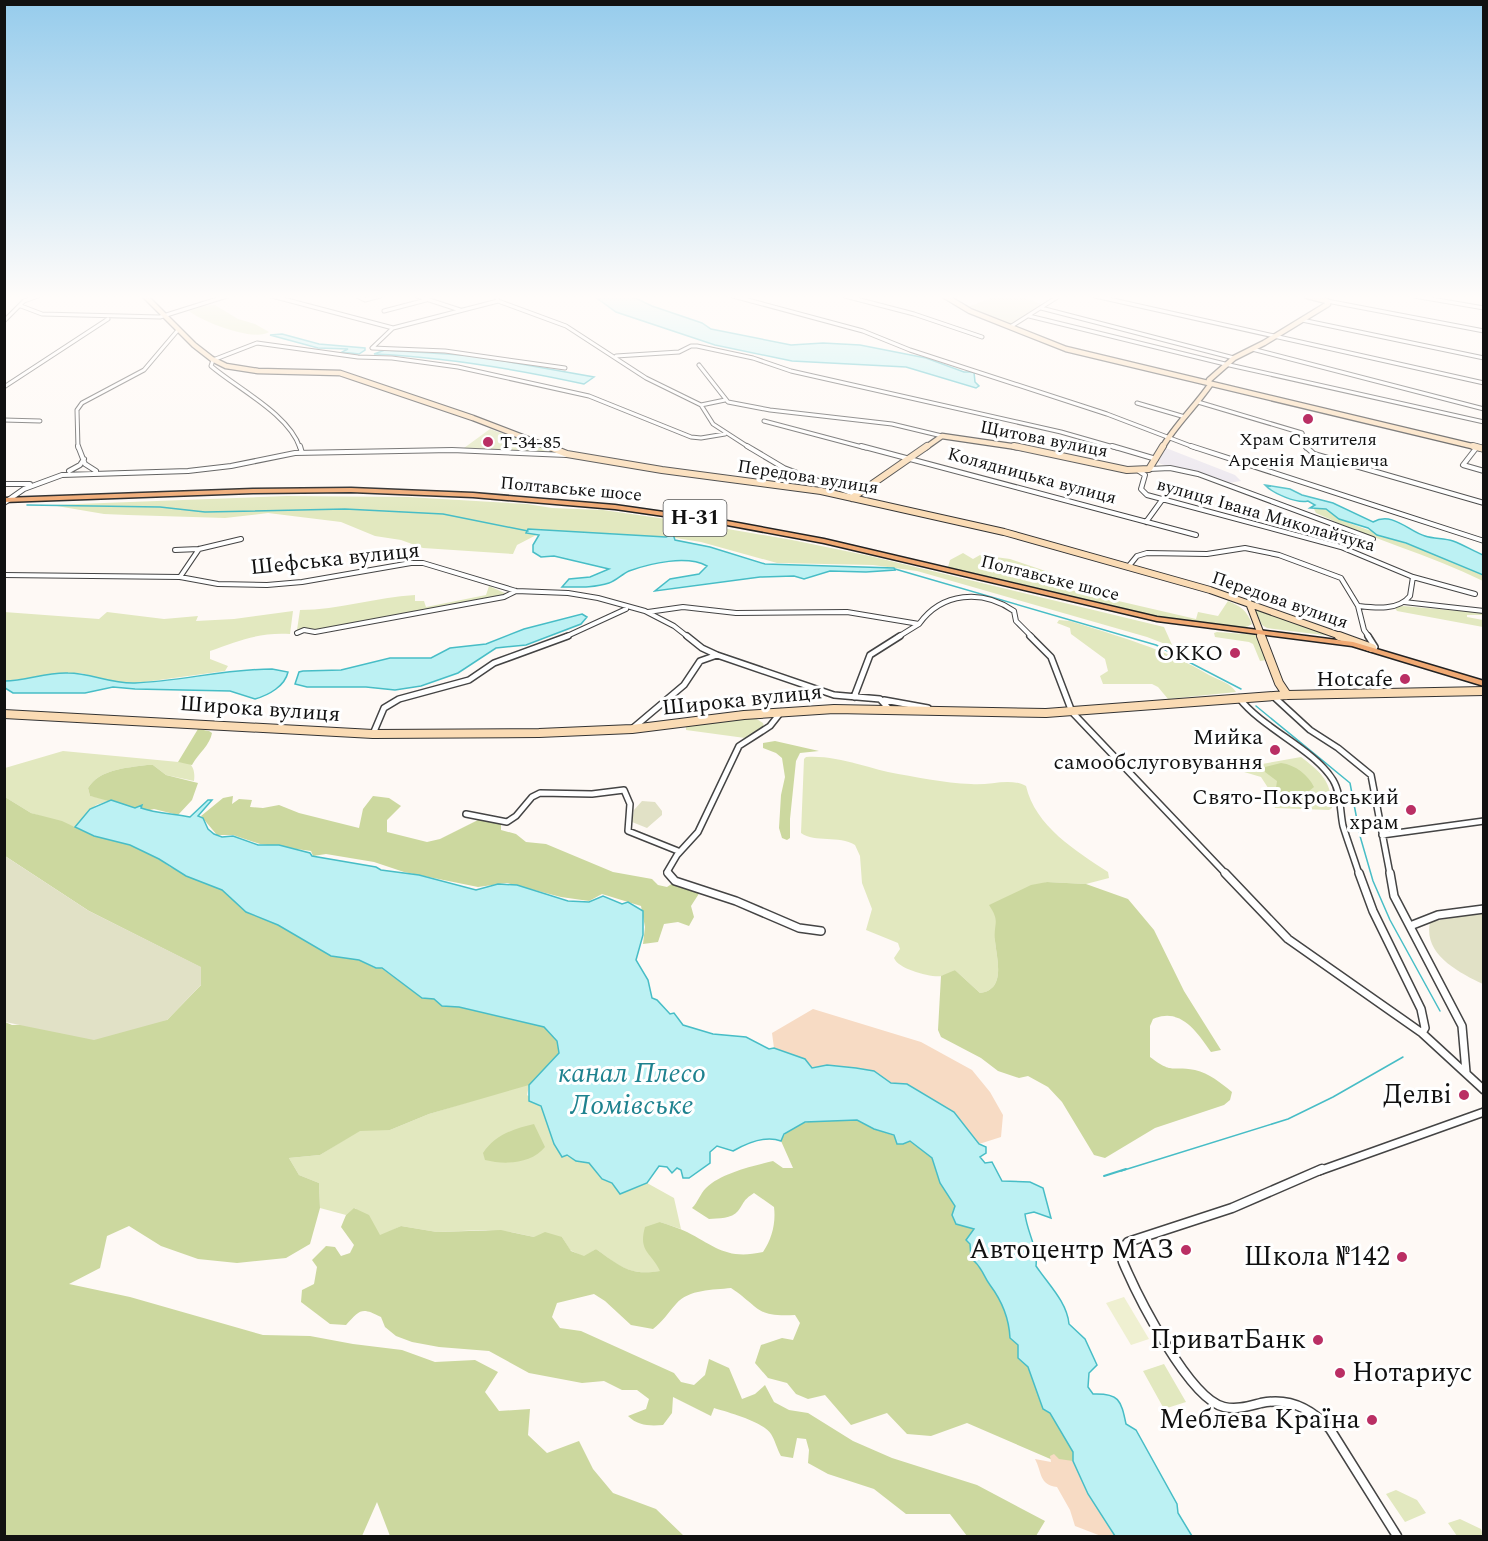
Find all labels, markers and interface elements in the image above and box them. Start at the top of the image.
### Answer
marker: Храм Святителя Арсенія Мацієвича [1301,412,1315,426]
street label: Щитова вулиця [978,413,1110,465]
place label: Храм Святителя Арсенія Мацієвича [1228,426,1389,474]
place label: Т-34-85 [500,429,561,456]
marker: Т-34-85 [481,435,495,449]
street label: Колядницька вулиця [945,440,1119,512]
street label: Передова вулиця [735,453,881,501]
street label: Полтавське шосе [499,469,643,509]
street label: вулиця Івана Миколайчука [1154,471,1379,559]
road number: Н-31 [664,500,726,536]
street label: Шефська вулиця [249,534,421,584]
street label: Полтавське шосе [978,548,1122,608]
street label: Передова вулиця [1208,564,1352,636]
place label: ОККО [1157,637,1223,670]
marker: ОККО [1228,646,1242,660]
place label: Hotcafe [1316,663,1393,696]
marker: Hotcafe [1398,672,1412,686]
street label: Широка вулиця [660,675,824,725]
street label: Широка вулиця [179,687,341,731]
place label: Мийка самообслуговування [1053,721,1263,779]
marker: Мийка самообслуговування [1268,743,1282,757]
place label: Свято-Покровський храм [1192,781,1399,839]
marker: Свято-Покровський храм [1404,803,1418,817]
water label: канал Плесо Ломівське [558,1052,706,1127]
place label: Делві [1383,1074,1452,1116]
marker: Делві [1457,1088,1471,1102]
place label: Автоцентр МАЗ [969,1229,1174,1271]
place label: Школа №142 [1244,1236,1390,1278]
marker: Автоцентр МАЗ [1179,1243,1193,1257]
marker: Школа №142 [1395,1250,1409,1264]
place label: ПриватБанк [1150,1319,1306,1361]
marker: ПриватБанк [1311,1333,1325,1347]
place label: Нотариус [1352,1352,1472,1394]
marker: Нотариус [1333,1366,1347,1380]
place label: Меблева Країна [1159,1399,1360,1441]
marker: Меблева Країна [1365,1413,1379,1427]

